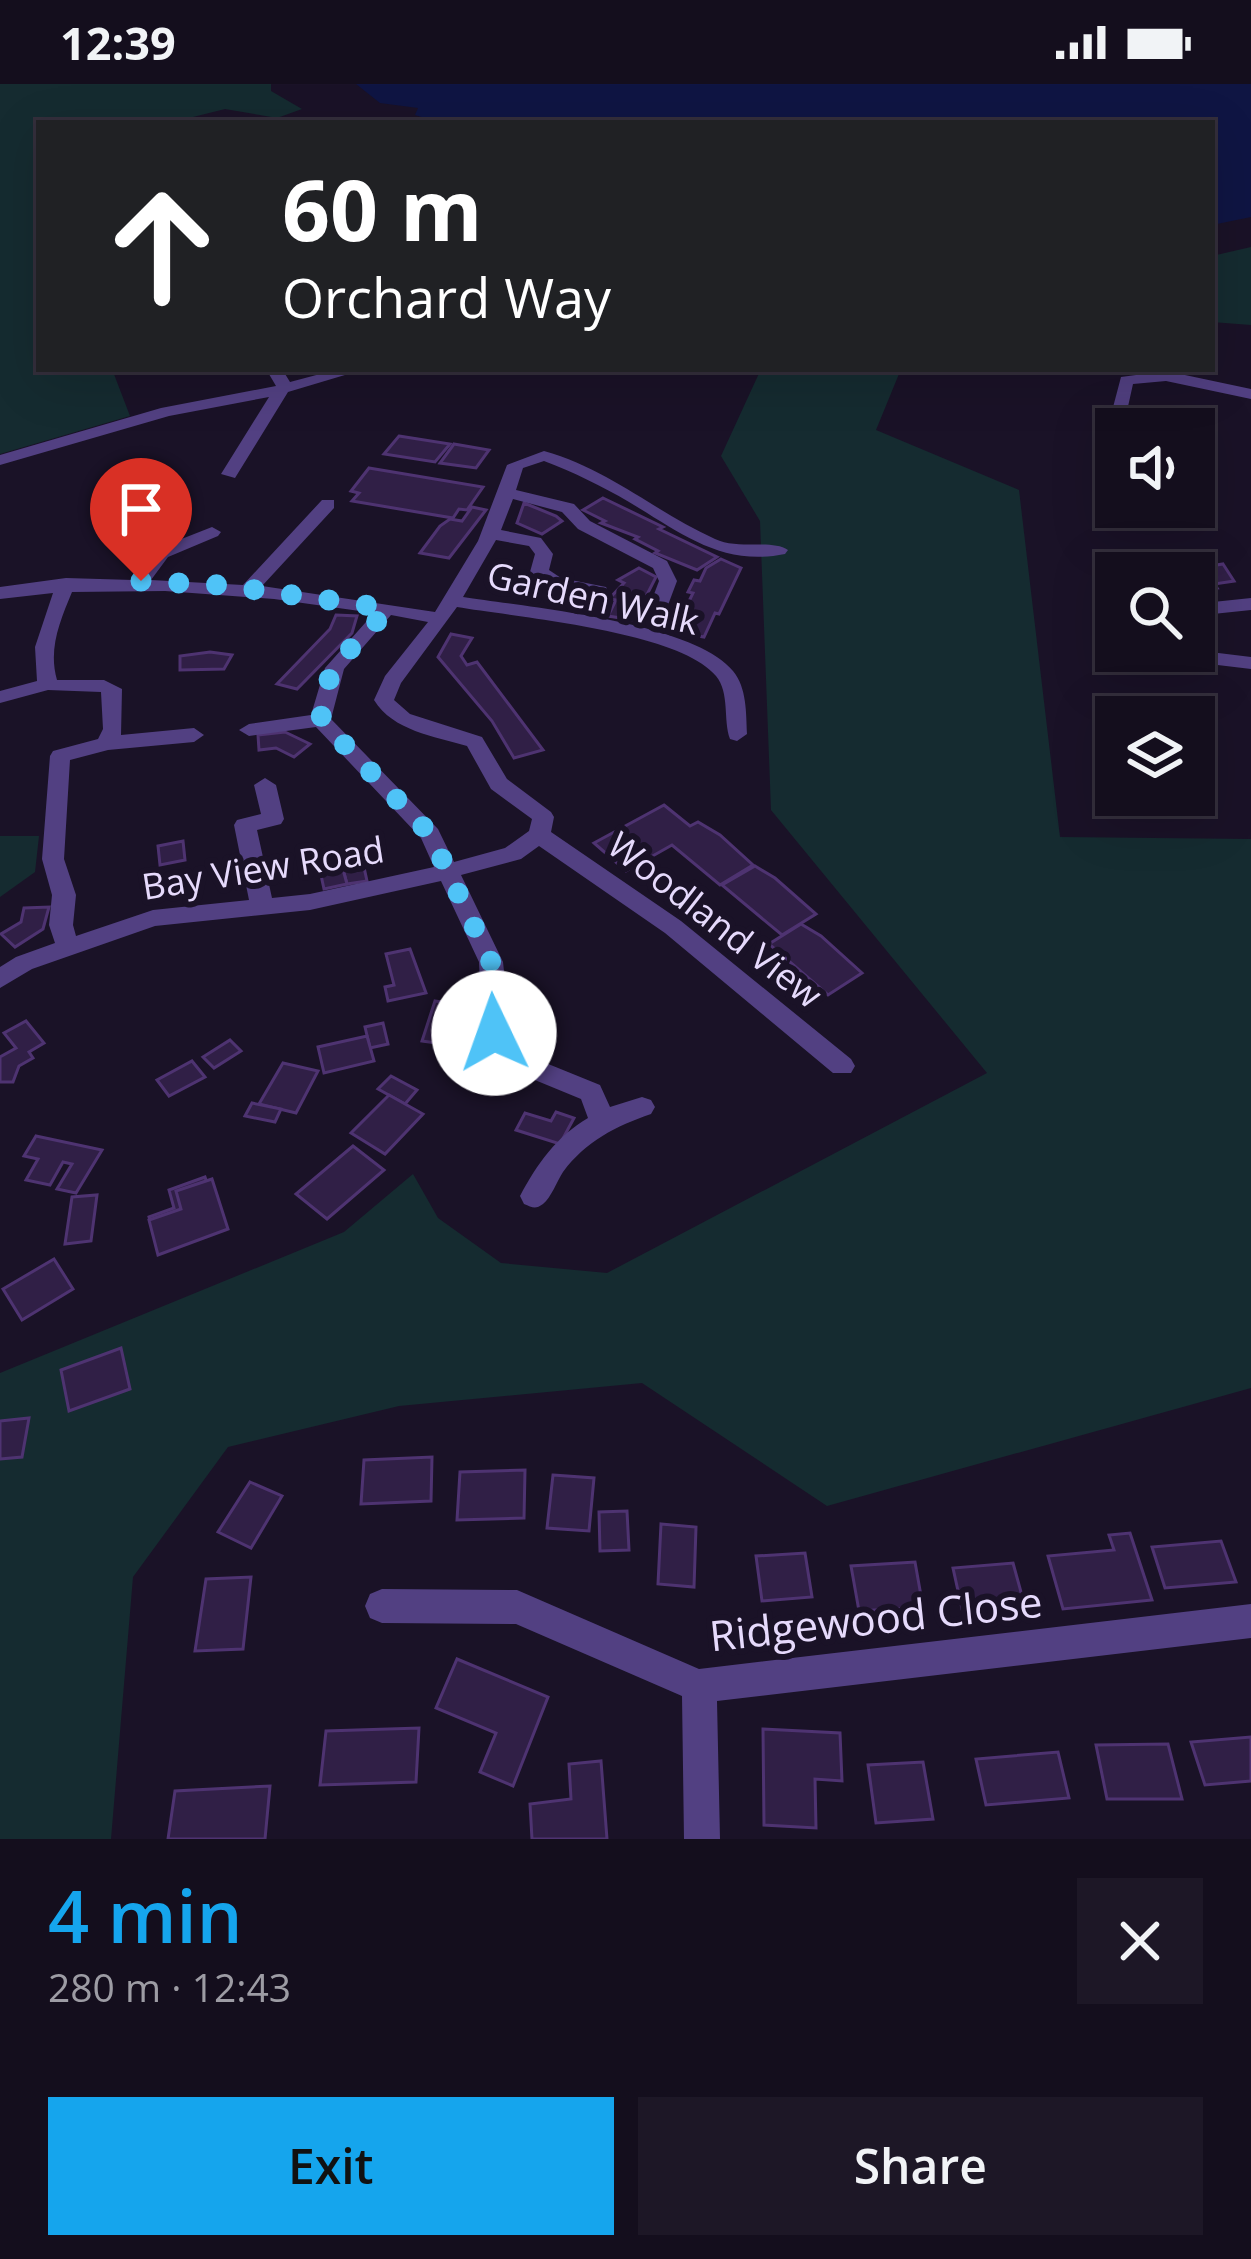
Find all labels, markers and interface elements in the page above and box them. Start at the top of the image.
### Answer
text: 12:39 [60,12,176,73]
text: 60 m [282,151,482,266]
icon: ahead [84,168,240,324]
text: Orchard Way [282,260,611,334]
map controls [1095,408,1215,816]
button: sound [1095,408,1215,528]
pin [90,458,192,581]
icon: arrive [108,476,174,542]
street label: Garden Walk [482,549,704,646]
button: search [1095,552,1215,672]
button: layers [1095,696,1215,816]
street label: Woodland View [598,820,833,1019]
street label: Bay View Road [138,824,388,911]
position arrow [431,970,557,1096]
street label: Ridgewood Close [707,1572,1045,1663]
text: 4 min [48,1866,242,1964]
button: close [1077,1878,1203,2004]
text: 280 m · 12:43 [48,1960,291,2013]
button: Exit [48,2097,614,2235]
button: Share [638,2097,1203,2235]

